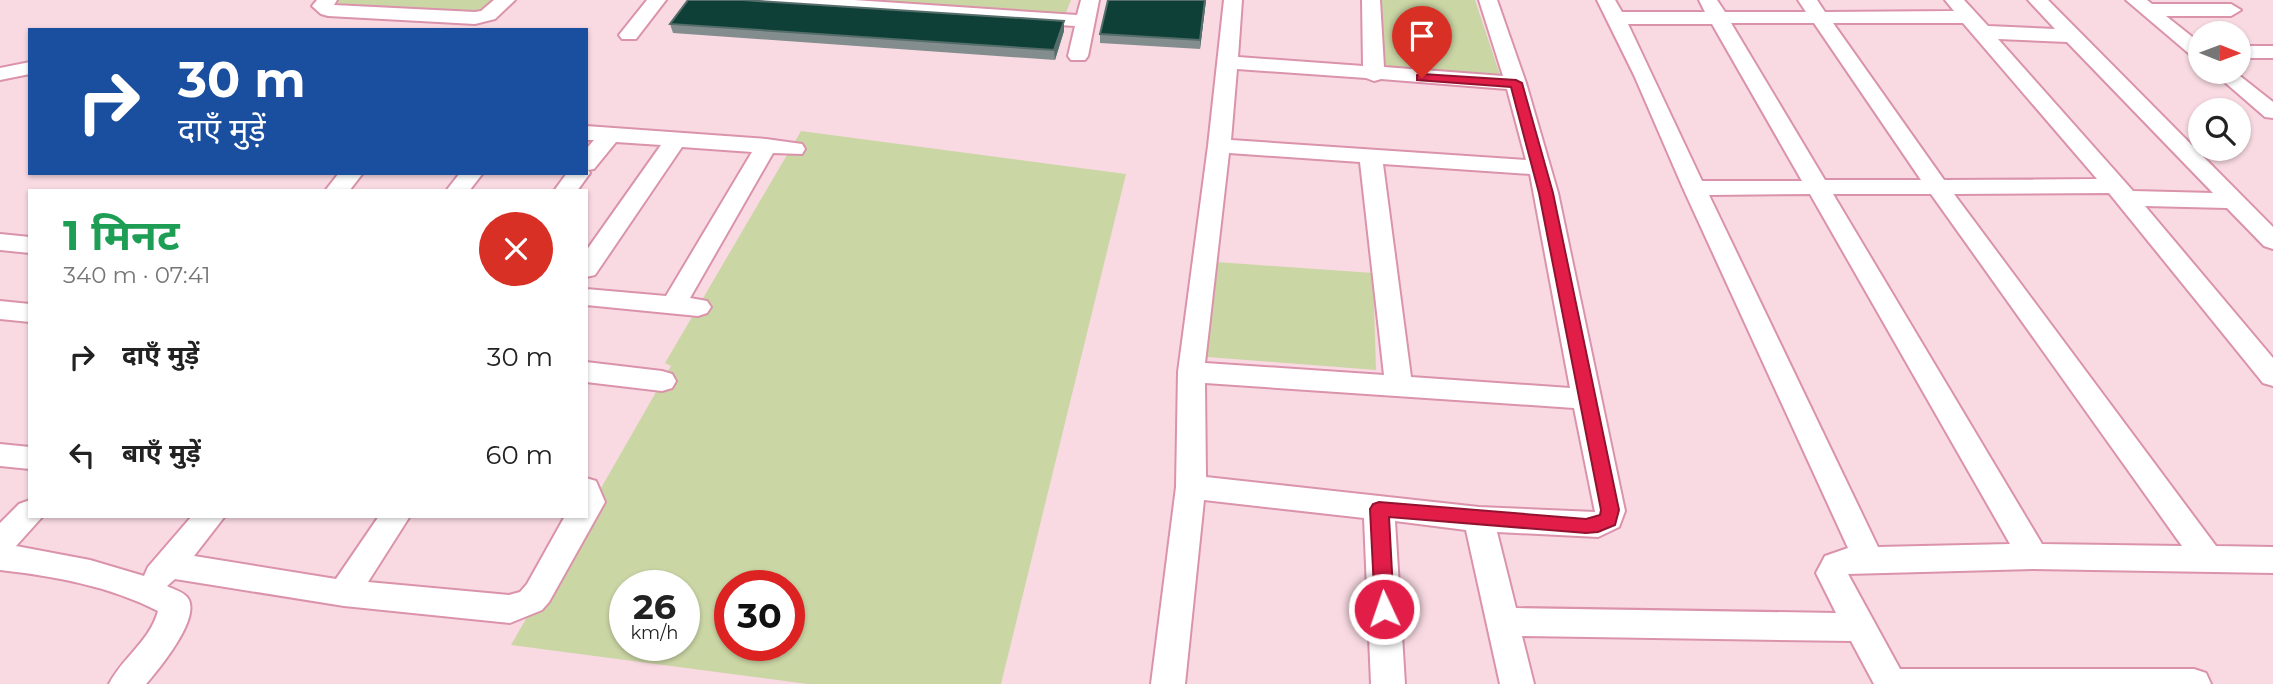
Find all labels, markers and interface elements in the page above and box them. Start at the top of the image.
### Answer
pin [1392,6,1452,78]
icon: arrive [1403,17,1441,55]
north arrow [2188,21,2250,84]
map controls [2188,21,2251,161]
text: 30 m [178,50,306,109]
icon: right [63,56,154,147]
button: search [2188,98,2251,161]
text: दाएँ मुड़ें [178,110,266,149]
text: 1 मिनट [63,209,180,261]
button: close [479,212,553,286]
text: 340 m · 07:41 [63,261,211,289]
icon: right [63,338,101,376]
text: दाएँ मुड़ें [122,339,199,371]
text: 30 m [487,341,553,373]
icon: left [63,436,101,474]
text: बाएँ मुड़ें [122,437,201,469]
text: 60 m [486,439,553,471]
speed limit sign: 30 [714,570,805,661]
position arrow [1347,572,1421,646]
text: 26 [633,585,676,628]
text: km/h [630,622,679,644]

